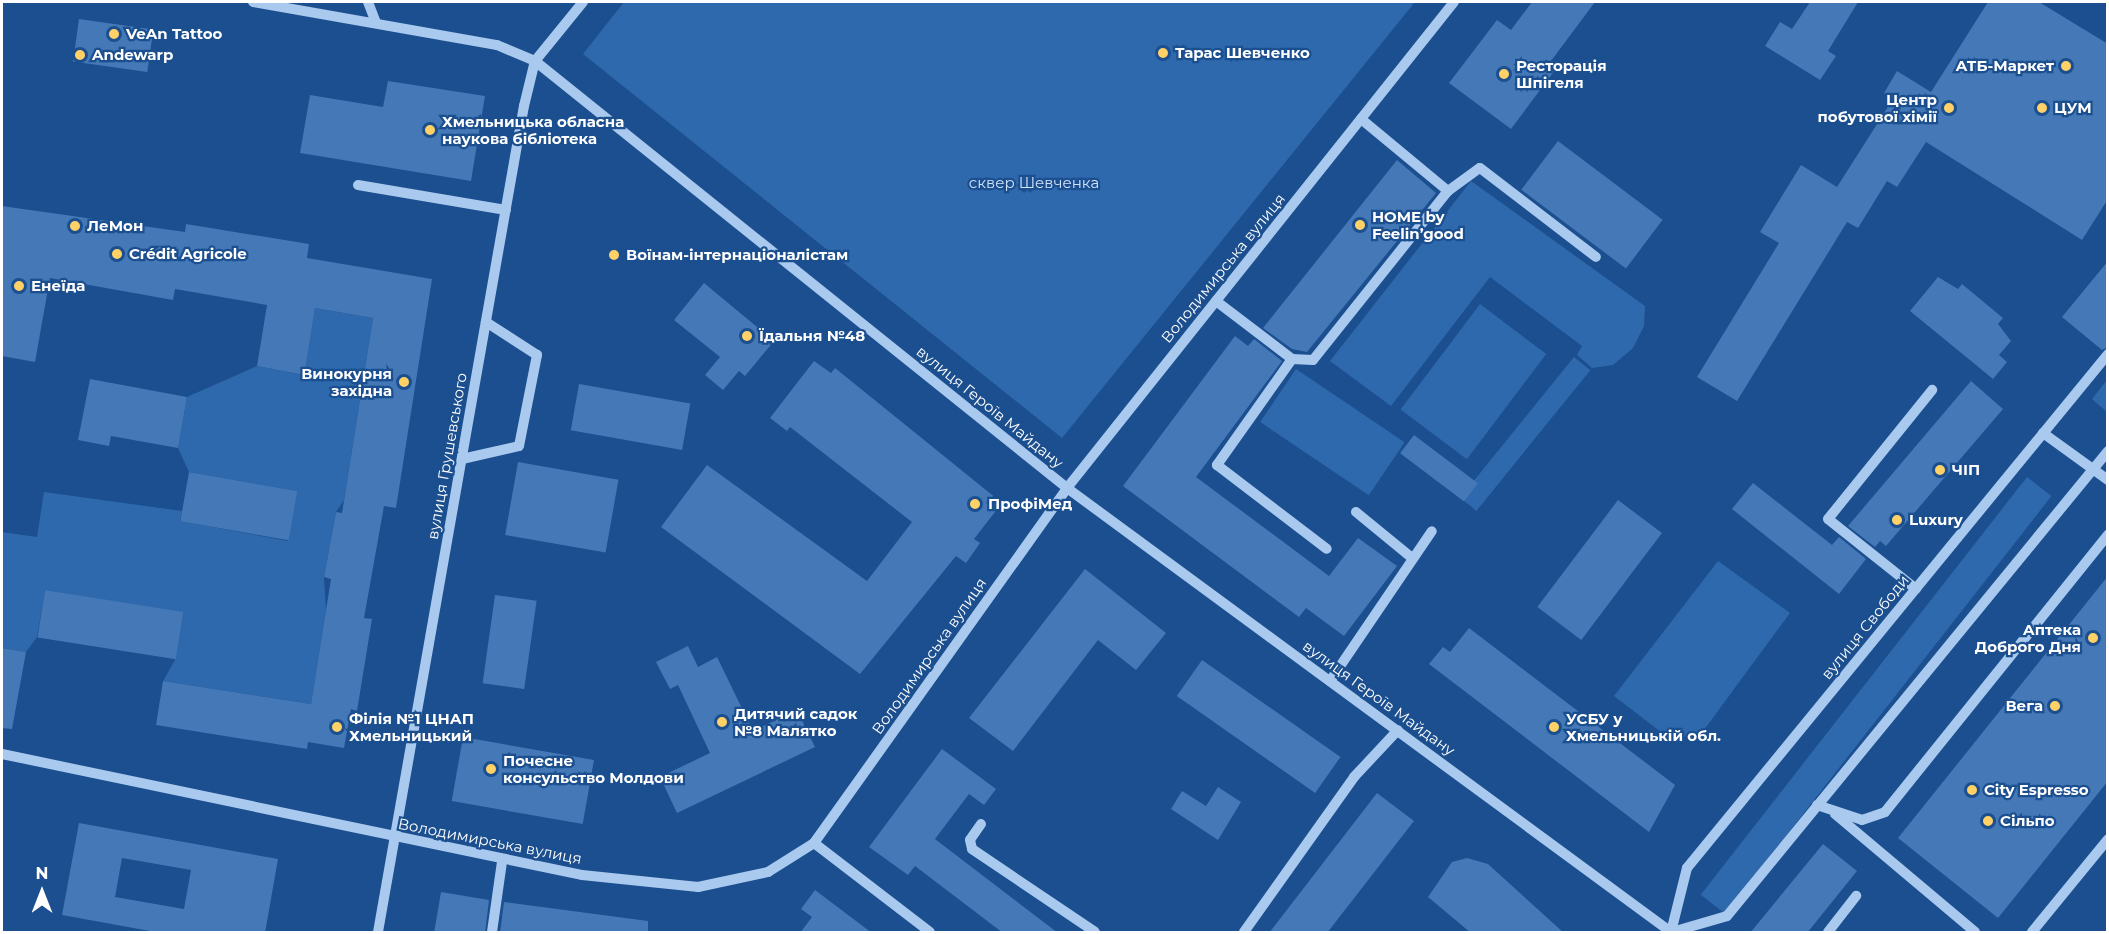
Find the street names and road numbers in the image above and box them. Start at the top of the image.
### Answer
street label: Володимирська вулиця [1157,190,1289,346]
street label: вулиця Героїв Майдану [913,342,1067,472]
street label: вулиця Грушевського [423,371,471,541]
street label: вулиця Свободи [1817,571,1913,683]
street label: Володимирська вулиця [868,574,990,738]
street label: вулиця Героїв Майдану [1299,637,1459,759]
street label: Володимирська вулиця [397,814,583,868]

